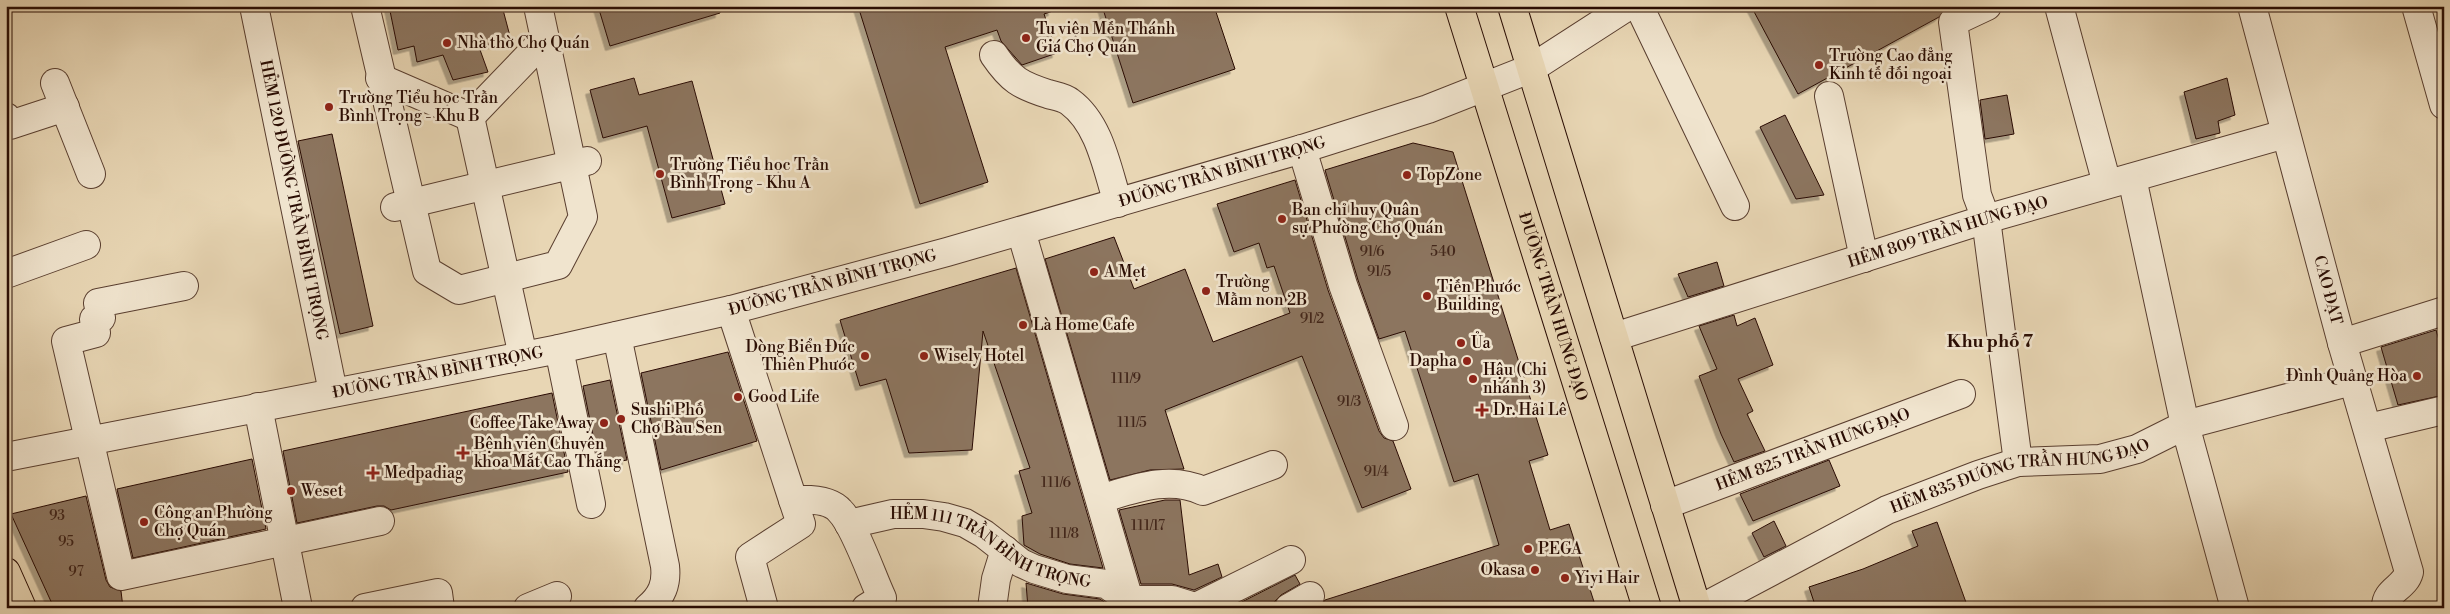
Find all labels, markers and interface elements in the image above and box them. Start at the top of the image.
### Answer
place label: Tu viện Mến Thánh Giá Chợ Quán [1036,19,1176,57]
marker: Tu viện Mến Thánh Giá Chợ Quán [1020,32,1032,44]
place label: Nhà thờ Chợ Quán [457,33,590,53]
marker: Nhà thờ Chợ Quán [441,37,453,49]
place label: Trường Cao đẳng Kinh tế đối ngoại [1829,46,1953,84]
street label: HẺM 120 ĐƯỜNG TRẦN BÌNH TRỌNG [255,58,332,342]
marker: Trường Cao đẳng Kinh tế đối ngoại [1813,59,1825,71]
place label: Trường Tiểu học Trần Bình Trọng - Khu B [338,88,499,126]
marker: Trường Tiểu học Trần Bình Trọng - Khu B [323,101,335,113]
street label: ĐƯỜNG TRẦN BÌNH TRỌNG [1116,132,1328,212]
place label: Trường Tiểu học Trần Bình Trọng - Khu A [669,155,830,193]
place label: TopZone [1417,165,1482,185]
marker: Trường Tiểu học Trần Bình Trọng - Khu A [654,168,666,180]
marker: TopZone [1401,169,1413,181]
street label: HẺM 809 TRẦN HƯNG ĐẠO [1845,192,2050,272]
place label: Ban chỉ huy Quân sự Phường Chợ Quán [1291,200,1444,238]
street label: ĐƯỜNG TRẦN HƯNG ĐẠO [1514,210,1592,404]
marker: Ban chỉ huy Quân sự Phường Chợ Quán [1276,213,1288,225]
house number: 91/6 [1359,243,1385,261]
house number: 540 [1430,243,1456,261]
street label: ĐƯỜNG TRẦN BÌNH TRỌNG [726,245,939,320]
street label: CAO ĐẠT [2309,253,2347,327]
place label: A Mẹt [1103,262,1146,282]
house number: 91/5 [1367,263,1392,281]
marker: A Mẹt [1088,266,1100,278]
place label: Trường Mầm non 2B [1216,272,1307,310]
place label: Tiến Phước Building [1436,277,1521,315]
marker: Trường Mầm non 2B [1200,285,1212,297]
marker: Tiến Phước Building [1421,290,1433,302]
house number: 91/2 [1300,310,1324,328]
place label: Là Home Cafe [1033,315,1135,335]
marker: Là Home Cafe [1017,319,1029,331]
district label: Khu phố 7 [1947,330,2034,353]
place label: Ủa [1471,331,1491,353]
place label: Dòng Biển Đức Thiên Phước [745,337,855,375]
marker: Ủa [1455,337,1467,349]
street label: ĐƯỜNG TRẦN BÌNH TRỌNG [331,342,545,403]
place label: Wisely Hotel [933,346,1024,366]
marker: Dòng Biển Đức Thiên Phước [859,350,871,362]
marker: Wisely Hotel [918,350,930,362]
place label: Dapha [1410,351,1458,371]
marker: Dapha [1461,355,1473,367]
place label: Hậu (Chi nhánh 3) [1483,360,1547,398]
place label: Đình Quảng Hòa [2286,366,2408,386]
house number: 111/9 [1111,370,1141,388]
marker: Đình Quảng Hòa [2411,370,2423,382]
marker: Hậu (Chi nhánh 3) [1467,373,1479,385]
place label: Good Life [748,387,820,407]
marker: Good Life [732,391,744,403]
house number: 91/3 [1337,393,1361,411]
place label: Sushi Phố Chợ Bàu Sen [631,400,723,438]
place label: Dr. Hải Lê [1493,400,1567,420]
marker: Dr. Hải Lê [1475,403,1489,417]
street label: HẺM 825 TRẦN HƯNG ĐẠO [1713,404,1913,495]
place label: Coffee Take Away [470,413,594,433]
marker: Sushi Phố Chợ Bàu Sen [615,413,627,425]
house number: 111/5 [1117,414,1147,432]
marker: Coffee Take Away [598,417,610,429]
place label: Bệnh viện Chuyên khoa Mắt Cao Thắng [473,434,622,472]
street label: HẺM 835 ĐƯỜNG TRẦN HƯNG ĐẠO [1887,434,2153,518]
marker: Bệnh viện Chuyên khoa Mắt Cao Thắng [456,446,470,460]
place label: Medpadiag [384,463,464,483]
house number: 91/4 [1363,463,1389,481]
marker: Medpadiag [366,466,380,480]
house number: 111/6 [1041,474,1072,492]
place label: Weset [300,481,344,501]
marker: Weset [285,485,297,497]
street label: HẺM 111 TRẦN BÌNH TRỌNG [890,502,1092,592]
place label: Công an Phường Chợ Quán [154,503,273,541]
house number: 93 [49,507,65,525]
marker: Công an Phường Chợ Quán [138,516,150,528]
house number: 111/17 [1131,517,1165,535]
house number: 111/8 [1049,525,1079,543]
house number: 95 [58,533,74,551]
place label: PEGA [1538,539,1583,559]
marker: PEGA [1522,543,1534,555]
place label: Okasa [1480,560,1526,580]
house number: 97 [68,563,84,581]
marker: Okasa [1529,564,1541,576]
place label: Yiyi Hair [1574,568,1640,588]
marker: Yiyi Hair [1559,572,1571,584]

